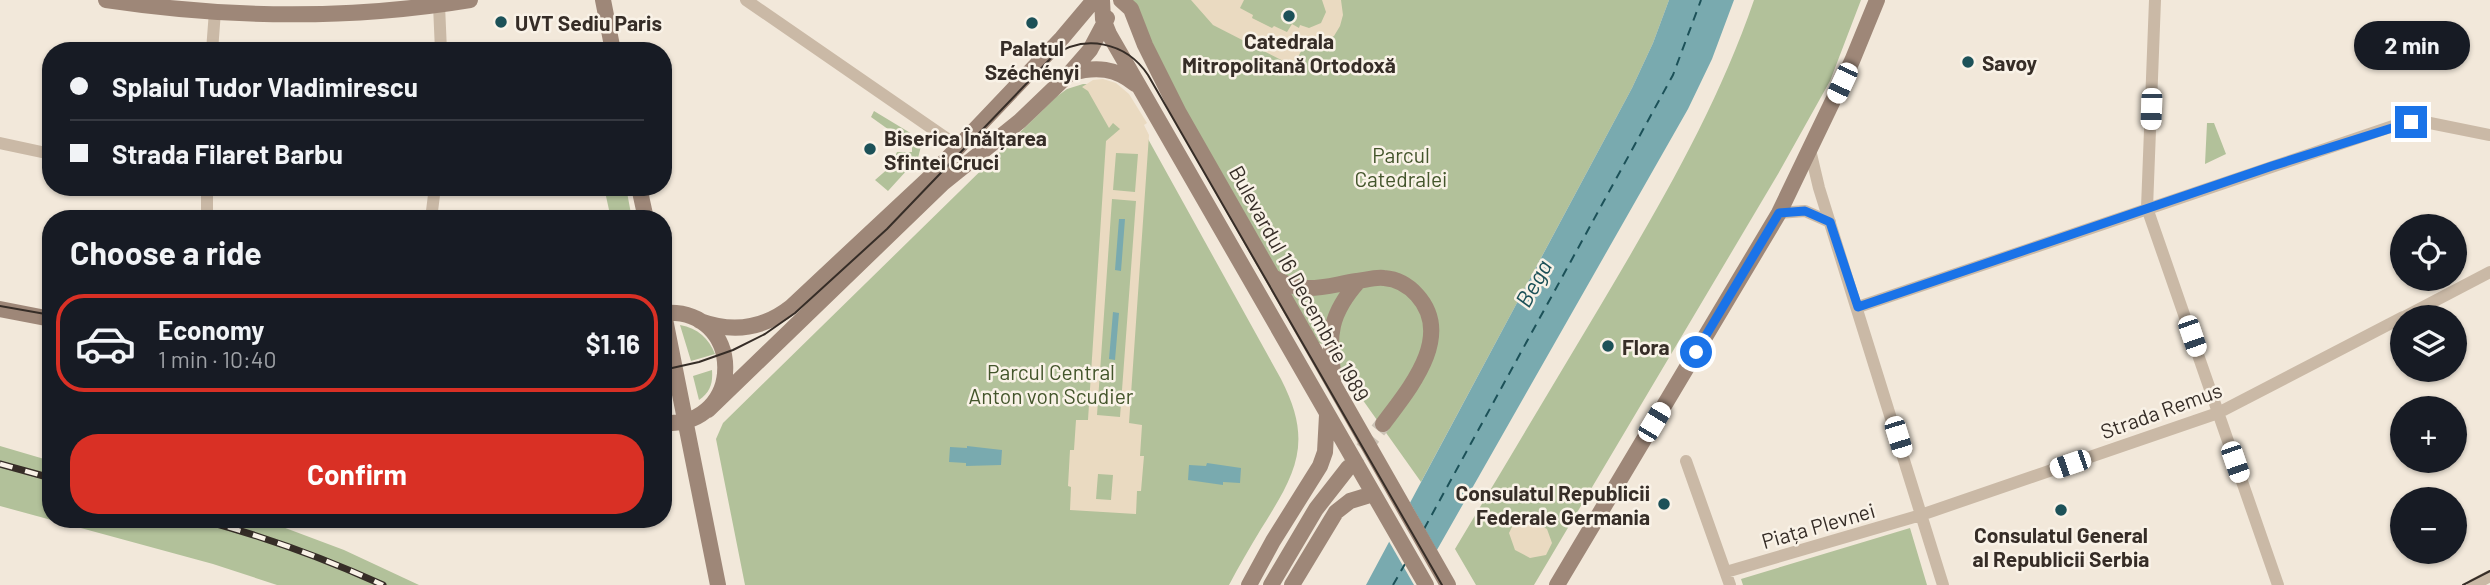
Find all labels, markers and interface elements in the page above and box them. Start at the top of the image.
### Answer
marker: Catedrala Mitropolitană Ortodoxă [1281,8,1297,24]
place label: UVT Sediu Paris [515,10,662,35]
marker: UVT Sediu Paris [493,14,509,30]
marker: Palatul Széchényi [1024,15,1040,31]
callout: 2 min [2353,20,2469,69]
place label: Catedrala Mitropolitană Ortodoxă [1182,28,1396,77]
text: 2 min [2384,31,2440,59]
place label: Palatul Széchényi [985,35,1079,84]
place label: Savoy [1982,50,2037,75]
marker: Savoy [1960,54,1976,70]
car [1824,60,1861,106]
text: Splaiul Tudor Vladimirescu [112,71,418,102]
car [2140,88,2163,130]
route end [2395,106,2427,138]
place label: Biserica Înălțarea Sfintei Cruci [884,125,1047,174]
text: Strada Filaret Barbu [112,138,343,169]
marker: Biserica Înălțarea Sfintei Cruci [862,141,878,157]
park label: Parcul Catedralei [1355,142,1447,191]
street label: Bulevardul 16 Decembrie 1989 [1225,161,1375,405]
map controls [2390,214,2467,564]
button: locate [2390,214,2467,291]
text: Choose a ride [70,233,262,271]
water label: Bega [1509,254,1557,312]
button: layers [2390,305,2467,382]
icon: car [74,312,137,375]
car [2176,313,2209,359]
text: Economy [158,314,264,345]
text: $1.16 [586,328,640,359]
place label: Flora [1622,334,1670,359]
route start [1680,336,1712,368]
marker: Flora [1600,338,1616,354]
text: 1 min · 10:40 [158,345,276,373]
park label: Parcul Central Anton von Scudier [968,359,1134,408]
street label: Strada Remus [2097,376,2225,444]
button: + [2390,396,2467,473]
car [1635,399,1674,445]
car [1882,414,1915,460]
button: Confirm [70,434,644,514]
car [2219,439,2252,485]
car [2047,447,2094,481]
place label: Consulatul Republicii Federale Germania [1455,480,1650,529]
button: − [2390,487,2467,564]
marker: Consulatul Republicii Federale Germania [1656,496,1672,512]
street label: Piața Plevnei [1758,497,1878,553]
marker: Consulatul General al Republicii Serbia [2053,502,2069,518]
place label: Consulatul General al Republicii Serbia [1973,522,2149,571]

